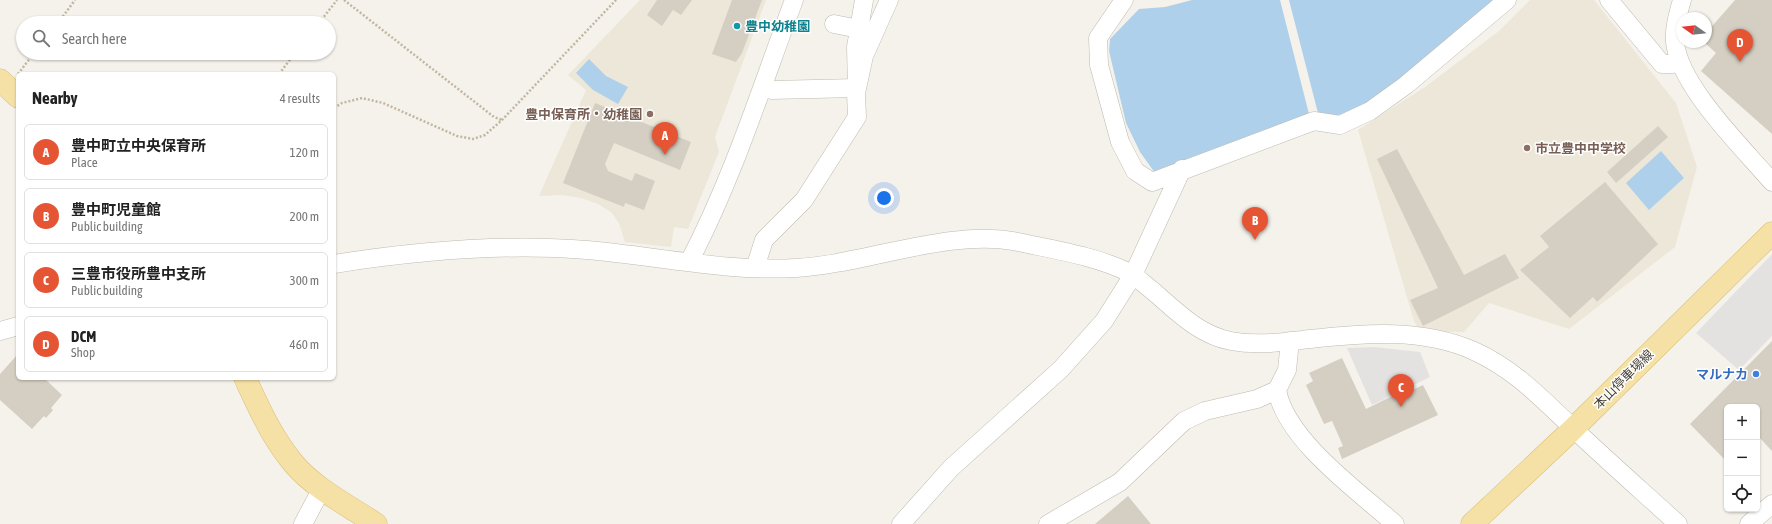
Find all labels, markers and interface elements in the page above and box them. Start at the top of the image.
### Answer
north arrow [1676,12,1712,48]
search box [16,16,336,60]
place label: 豊中幼稚園 [745,19,810,34]
marker: 豊中幼稚園 [732,21,742,31]
icon: search [30,27,52,49]
pin: D [1727,29,1753,62]
text: Search here [62,30,127,47]
text: Nearby [32,88,78,108]
text: 4 results [280,91,320,106]
place label: 豊中保育所・幼稚園 [525,107,642,122]
marker: 豊中保育所・幼稚園 [645,109,655,119]
pin: A [652,122,678,155]
text: 豊中町立中央保育所 [71,137,206,154]
place label: 市立豊中中学校 [1535,141,1626,156]
marker: 市立豊中中学校 [1522,143,1532,153]
text: A [43,145,49,160]
text: 120 m [290,145,319,160]
text: Place [71,155,98,170]
your location [874,188,894,208]
text: 豊中町児童館 [71,201,161,218]
pin: B [1242,207,1268,240]
text: B [43,209,49,224]
text: 200 m [290,209,319,224]
text: Public building [71,219,143,234]
text: 三豊市役所豊中支所 [71,265,206,282]
text: C [43,273,49,288]
text: 300 m [290,273,319,288]
text: Public building [71,283,143,298]
text: DCM [71,328,96,345]
text: D [42,337,50,352]
text: 460 m [290,337,319,352]
text: Shop [71,345,95,360]
street label: 本山停車場線 [1590,346,1656,412]
place label: マルナカ [1696,367,1748,382]
marker: マルナカ [1751,369,1761,379]
pin: C [1388,374,1414,407]
map controls [1724,404,1760,512]
button: + [1724,404,1760,440]
button: − [1724,440,1760,476]
button: locate [1724,476,1760,512]

